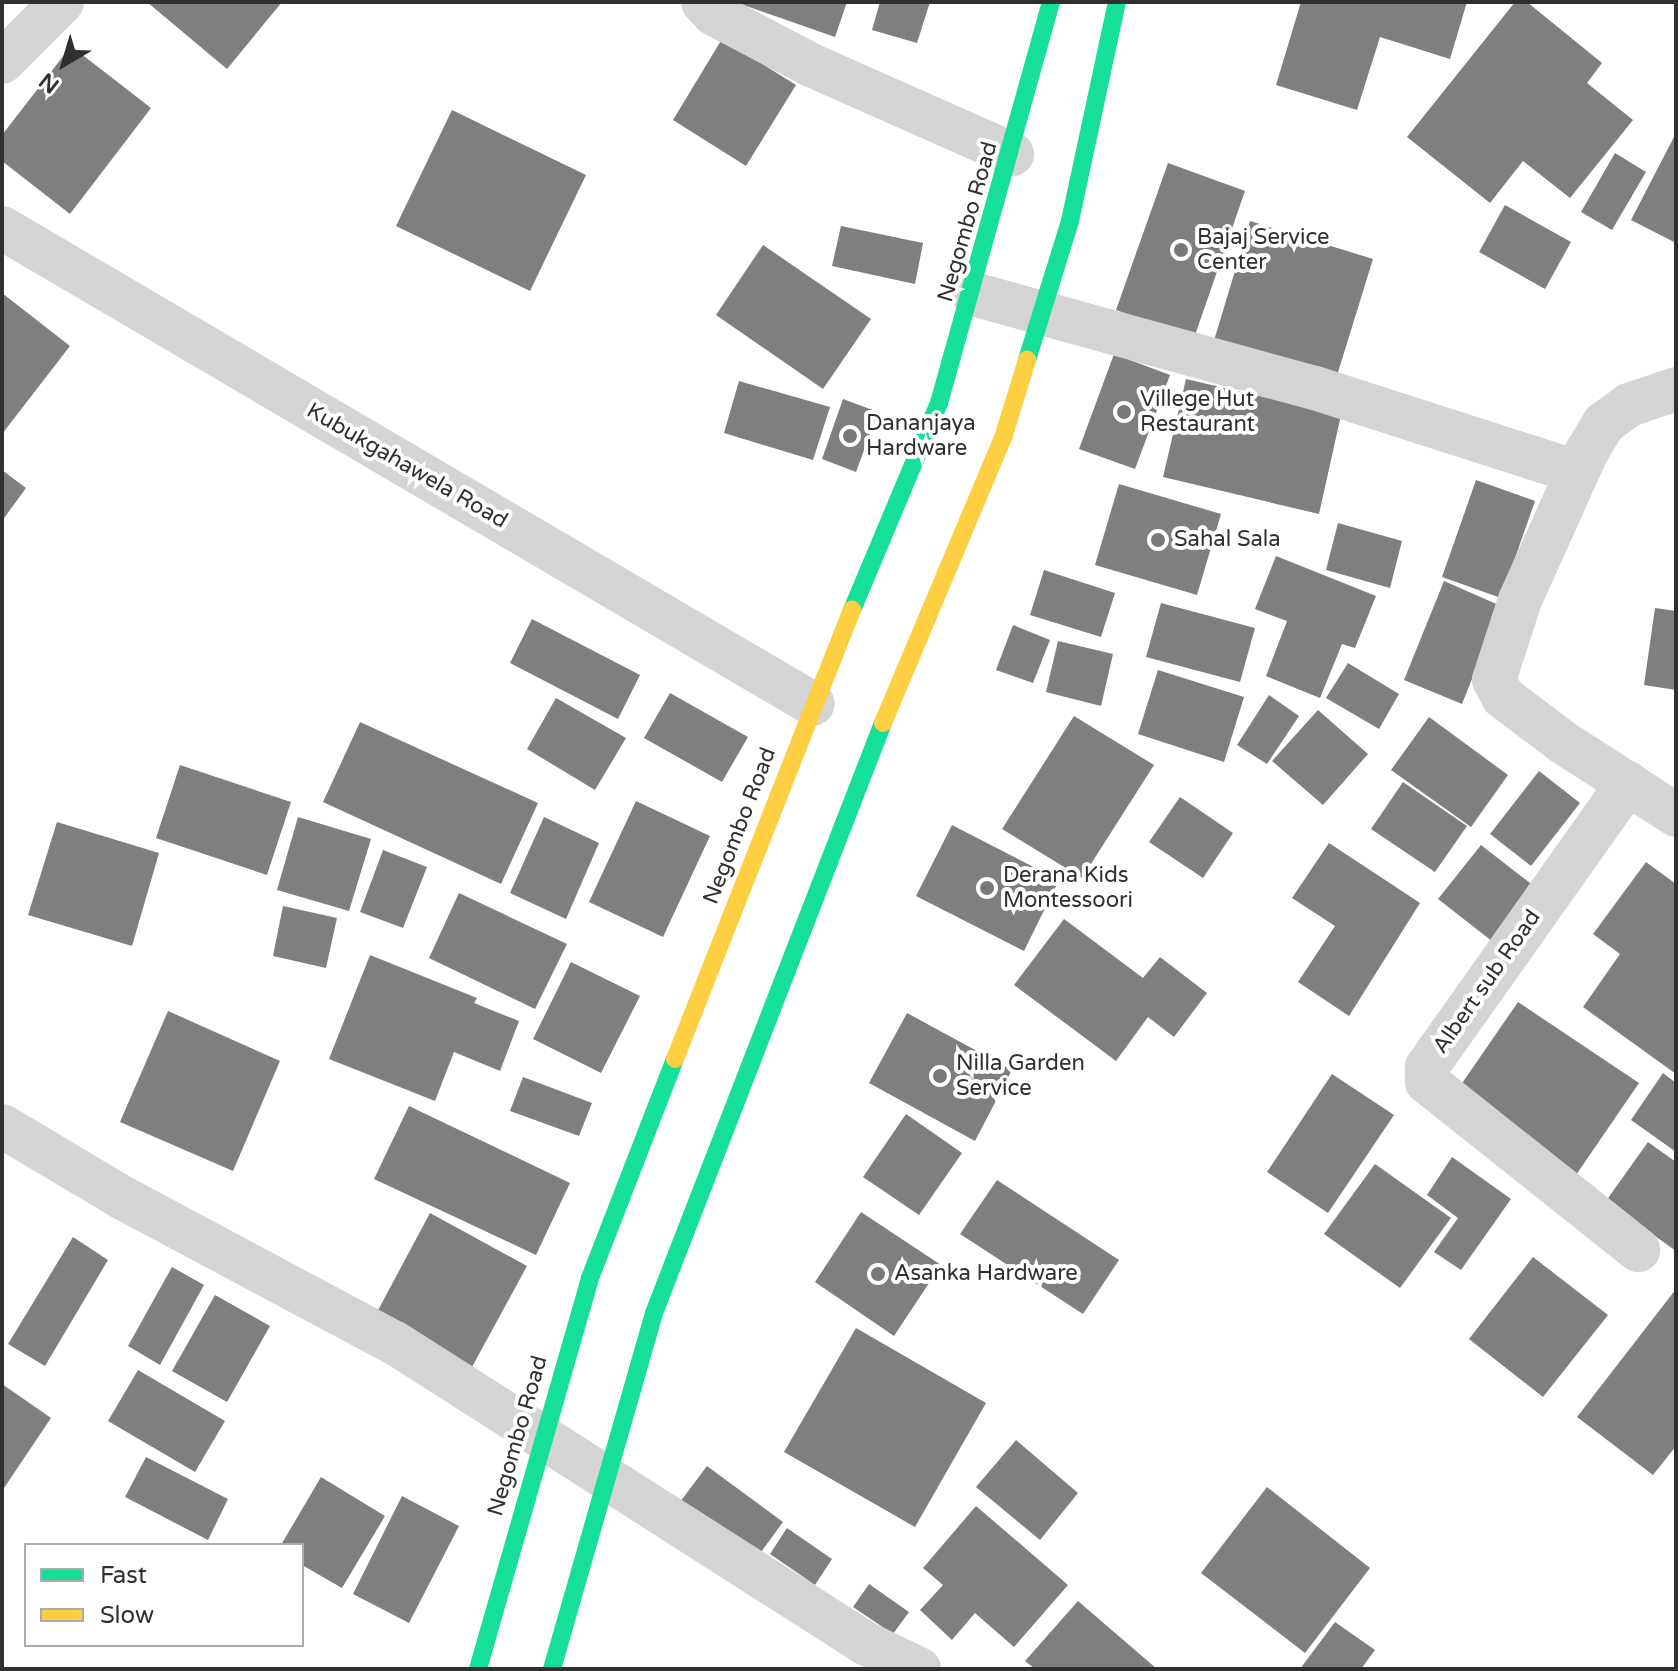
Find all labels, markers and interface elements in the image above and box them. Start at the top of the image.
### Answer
north arrow [24,24,104,104]
text: N [34,67,64,99]
street label: Negombo Road [932,139,1004,305]
place label: Bajaj Service Center [1197,224,1330,276]
marker: Bajaj Service Center [1172,241,1190,259]
place label: Villege Hut Restaurant [1140,386,1255,438]
street label: Kubukgahawela Road [302,398,512,534]
marker: Villege Hut Restaurant [1115,403,1133,421]
place label: Dananjaya Hardware [866,410,976,462]
marker: Dananjaya Hardware [841,427,859,445]
place label: Sahal Sala [1174,527,1281,553]
marker: Sahal Sala [1149,531,1167,549]
street label: Negombo Road [698,744,782,908]
place label: Derana Kids Montessoori [1003,862,1133,914]
marker: Derana Kids Montessoori [978,879,996,897]
street label: Albert sub Road [1428,905,1546,1059]
place label: Nilla Garden Service [956,1050,1085,1102]
marker: Nilla Garden Service [931,1067,949,1085]
place label: Asanka Hardware [894,1261,1078,1287]
marker: Asanka Hardware [869,1265,887,1283]
street label: Negombo Road [482,1353,554,1519]
legend [24,1543,304,1647]
text: Fast [100,1561,147,1590]
text: Slow [100,1601,154,1630]

